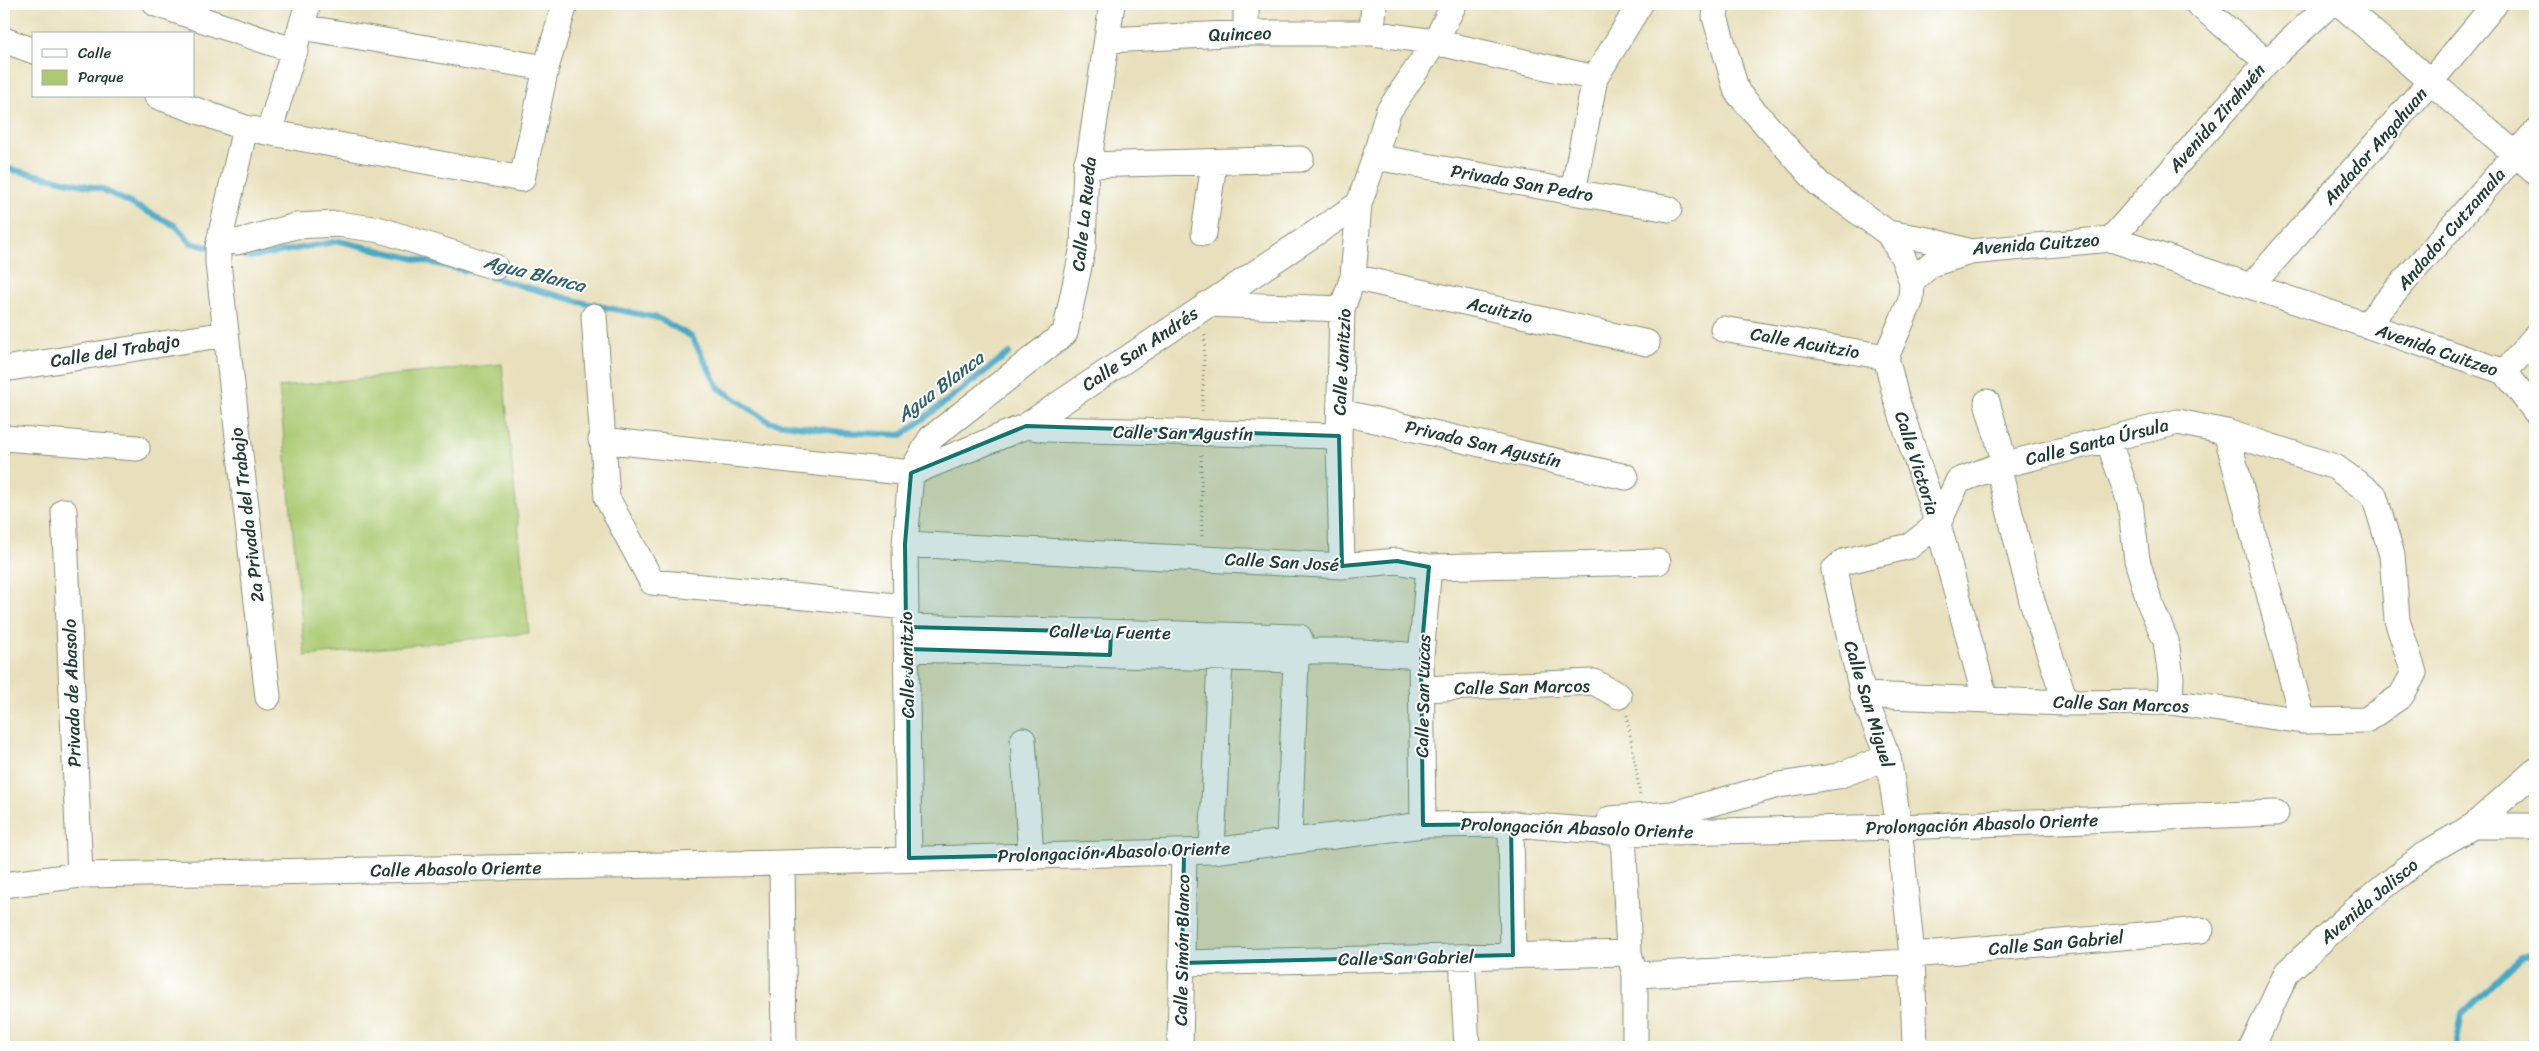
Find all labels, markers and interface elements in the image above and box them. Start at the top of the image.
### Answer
street label: Quinceo [1208,17,1272,51]
legend [32,32,195,98]
text: Calle [78,40,111,66]
street label: Avenida Zirahuén [2159,56,2274,181]
text: Parque [78,64,123,90]
street label: Andador Angahuan [2314,79,2436,213]
street label: Calle La Rueda [1062,155,1106,273]
street label: Privada San Pedro [1448,155,1596,211]
street label: Andador Cutzamala [2388,160,2514,298]
street label: Avenida Cuitzeo [1970,224,2101,264]
water label: Agua Blanca [480,245,590,302]
street label: Acuitzio [1463,287,1536,333]
street label: Calle San Andrés [1075,298,1206,400]
street label: Calle Janitzio [1323,308,1361,416]
street label: Avenida Cuitzeo [2371,314,2502,386]
street label: Calle Acuitzio [1748,318,1862,368]
street label: Calle del Trabajo [48,325,182,377]
water label: Agua Blanca [888,341,993,431]
street label: Calle Victoria [1885,407,1949,519]
street label: Calle Santa Úrsula [2022,409,2172,475]
street label: Privada San Agustín [1402,411,1564,478]
street label: Calle San Agustín [1113,416,1254,450]
street label: 2a Privada del Trabajo [220,426,274,604]
street label: Calle San José [1224,543,1340,581]
street label: Calle Janitzio [890,611,924,719]
street label: Calle La Fuente [1049,615,1171,649]
street label: Privada de Abasolo [53,618,91,768]
street label: Calle San Lucas [1406,633,1440,758]
street label: Calle San Miguel [1835,637,1904,772]
street label: Calle San Marcos [1454,670,1591,704]
street label: Calle San Marcos [2053,686,2190,722]
street label: Prolongación Abasolo Oriente [1865,804,2099,844]
street label: Prolongación Abasolo Oriente [1460,808,1694,848]
street label: Prolongación Abasolo Oriente [997,832,1231,872]
street label: Avenida Jalisco [2312,850,2426,953]
street label: Calle Abasolo Oriente [370,852,542,886]
street label: Calle Simón Blanco [1165,874,1199,1026]
street label: Calle San Gabriel [1987,921,2126,965]
street label: Calle San Gabriel [1338,941,1475,975]

